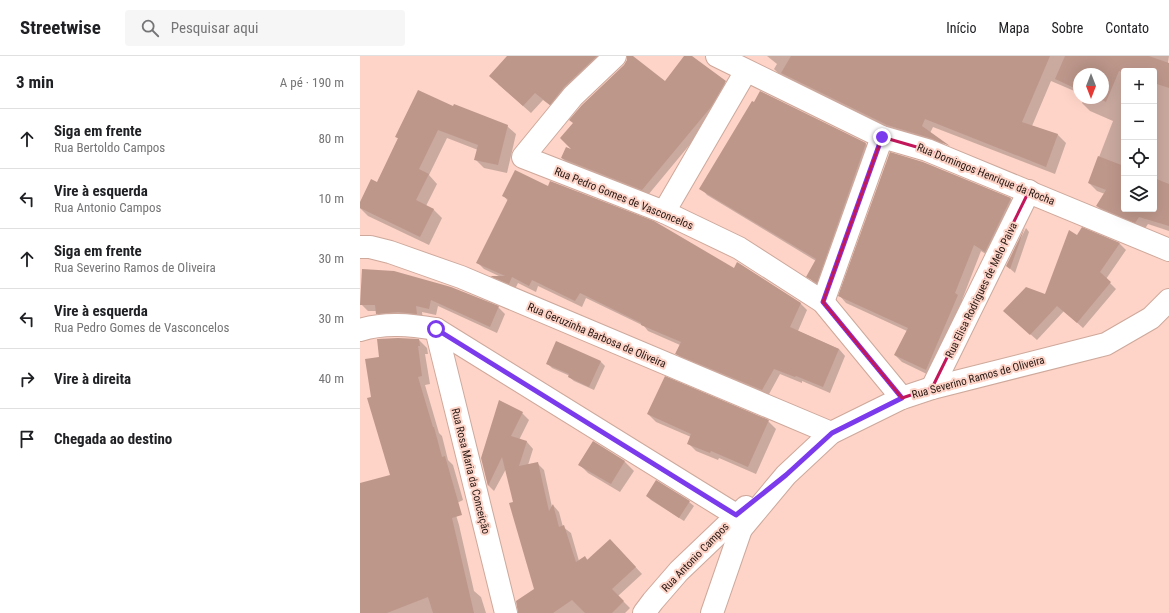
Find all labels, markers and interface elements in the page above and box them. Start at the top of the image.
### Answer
search box [125,10,405,46]
text: Streetwise [20,16,101,39]
icon: search [139,17,161,39]
text: Pesquisar aqui [171,19,258,37]
text: Início [946,20,977,36]
text: Mapa [999,20,1029,36]
text: Sobre [1051,20,1083,36]
text: Contato [1105,20,1149,36]
north arrow [1073,68,1109,104]
map controls [1121,68,1157,212]
button: + [1121,68,1157,104]
text: 3 min [16,72,54,92]
text: A pé · 190 m [280,75,344,90]
button: − [1121,104,1157,140]
text: Siga em frente [54,122,142,140]
icon: ahead [16,128,38,150]
route end [873,128,891,146]
text: 80 m [318,131,344,146]
text: Rua Bertoldo Campos [54,140,165,155]
button: locate [1121,140,1157,176]
street label: Rua Domingos Henrique da Rocha [915,141,1057,208]
street label: Rua Pedro Gomes de Vasconcelos [553,165,695,232]
button: layers [1121,176,1157,212]
text: Vire à esquerda [54,182,148,200]
icon: left [16,188,38,210]
text: 10 m [318,191,344,206]
text: Rua Antonio Campos [54,200,161,215]
street label: Rua Elisa Rodrigues de Melo Paiva [943,220,1020,360]
text: Siga em frente [54,242,142,260]
icon: ahead [16,248,38,270]
text: 30 m [318,251,344,266]
text: Rua Severino Ramos de Oliveira [54,260,216,275]
street label: Rua Geruzinha Barbosa de Oliveira [526,300,668,371]
text: Vire à esquerda [54,302,148,320]
icon: left [16,308,38,330]
text: 30 m [318,311,344,326]
text: Rua Pedro Gomes de Vasconcelos [54,320,229,335]
route start [427,320,445,338]
street label: Rua Severino Ramos de Oliveira [910,354,1046,401]
icon: right [16,368,38,390]
text: Vire à direita [54,370,131,388]
text: 40 m [318,371,344,386]
street label: Rua Rosa Maria da Conceição [449,407,493,536]
icon: arrive [16,428,38,450]
text: Chegada ao destino [54,430,172,448]
street label: Rua Antonio Campos [659,520,732,595]

